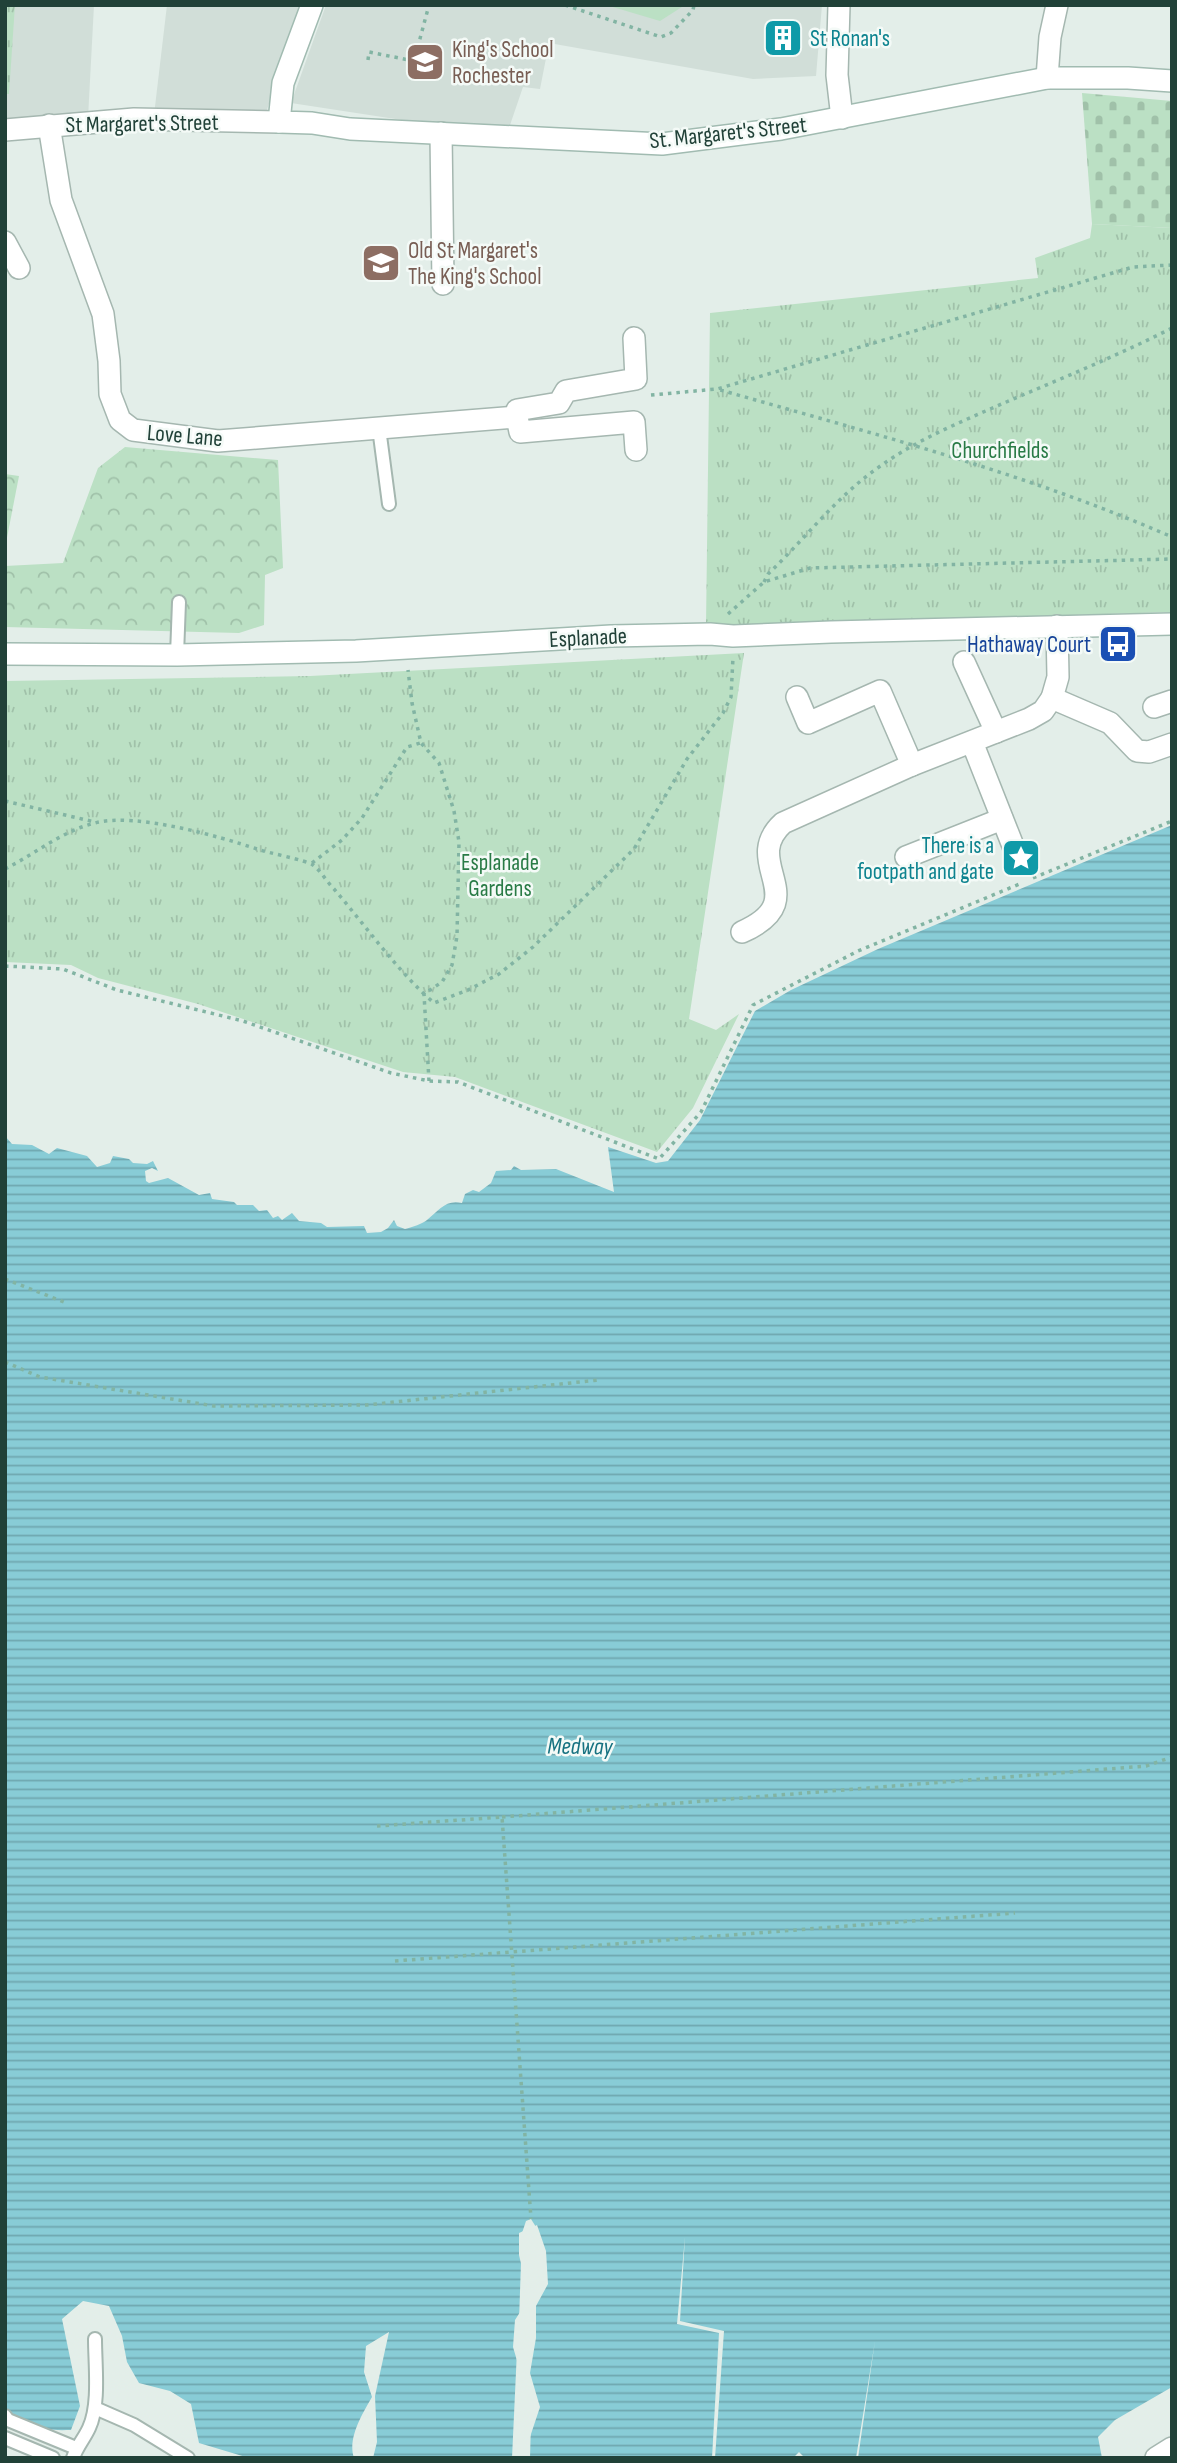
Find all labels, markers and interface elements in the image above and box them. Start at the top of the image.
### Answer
building icon: St Ronan's [762,17,804,59]
place label: St Ronan's [810,25,890,53]
place label: King's School Rochester [452,36,554,90]
school or university icon: King's School Rochester [404,41,446,83]
street label: St Margaret's Street [65,109,219,139]
street label: St. Margaret's Street [648,111,808,155]
place label: Old St Margaret's The King's School [408,237,541,291]
school or university icon: Old St Margaret's The King's School [360,242,402,284]
street label: Love Lane [146,419,224,453]
park label: Churchfields [951,437,1049,465]
street label: Esplanade [548,622,628,654]
bus stop icon: Hathaway Court [1097,623,1139,665]
place label: Hathaway Court [967,631,1091,659]
place label: There is a footpath and gate [857,832,994,886]
place icon: There is a footpath and gate [1000,837,1042,879]
park label: Esplanade Gardens [461,849,539,903]
water label: Medway [547,1731,614,1762]

